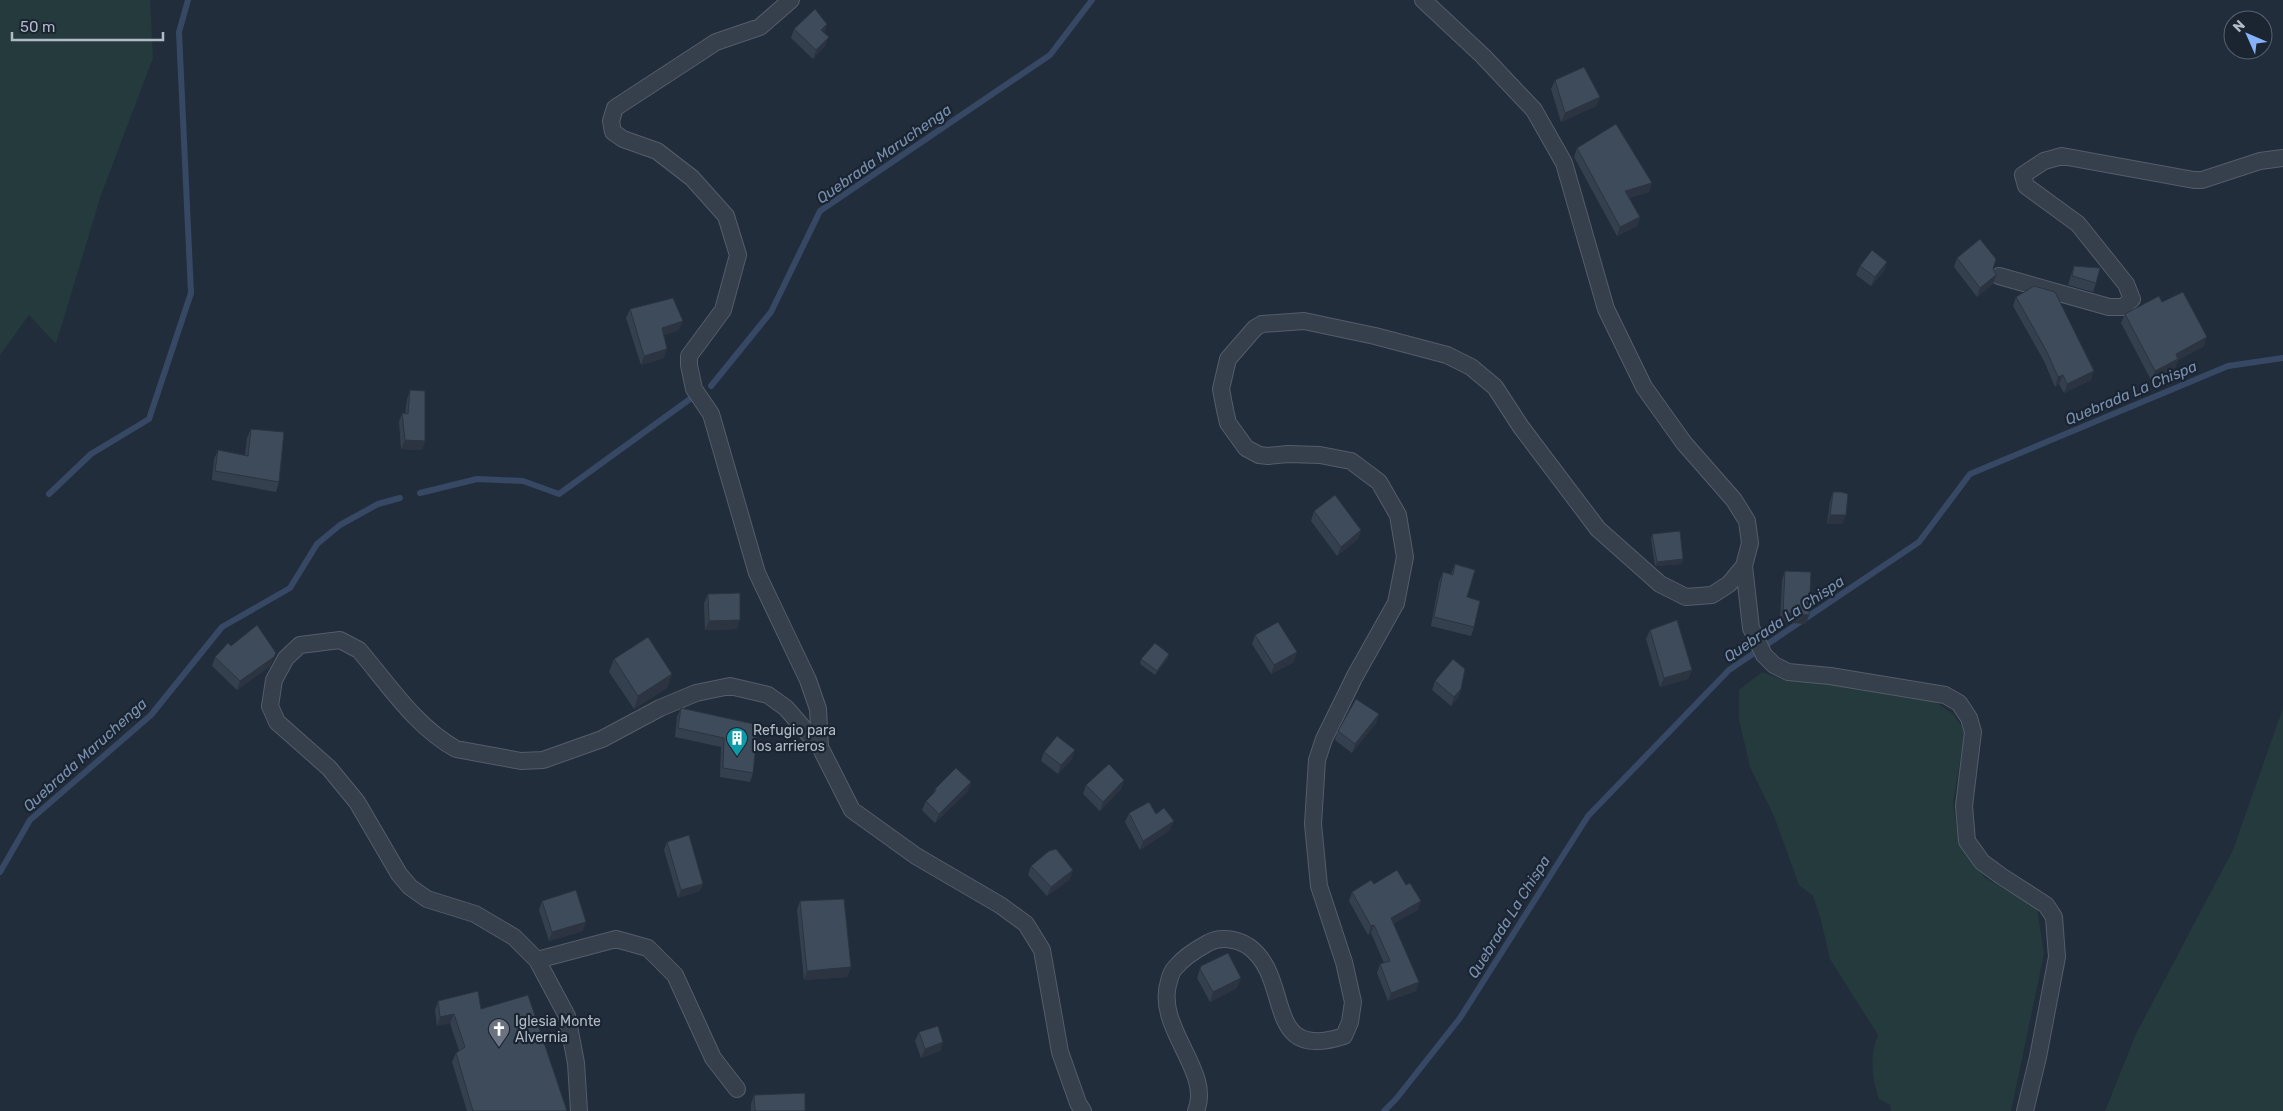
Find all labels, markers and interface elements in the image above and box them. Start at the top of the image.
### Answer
scale bar [12,10,164,42]
north arrow [2223,10,2273,60]
text: N [2230,17,2249,36]
text: 50 m [20,18,55,36]
water label: Quebrada Maruchenga [813,100,955,207]
water label: Quebrada La Chispa [2062,357,2200,429]
water label: Quebrada La Chispa [1720,572,1848,666]
water label: Quebrada Maruchenga [19,694,151,815]
place label: Refugio para los arrieros [753,722,836,755]
building icon: Refugio para los arrieros [725,726,749,757]
water label: Quebrada La Chispa [1464,852,1554,982]
place label: Iglesia Monte Alvernia [515,1013,601,1046]
church icon: Iglesia Monte Alvernia [487,1017,511,1048]

